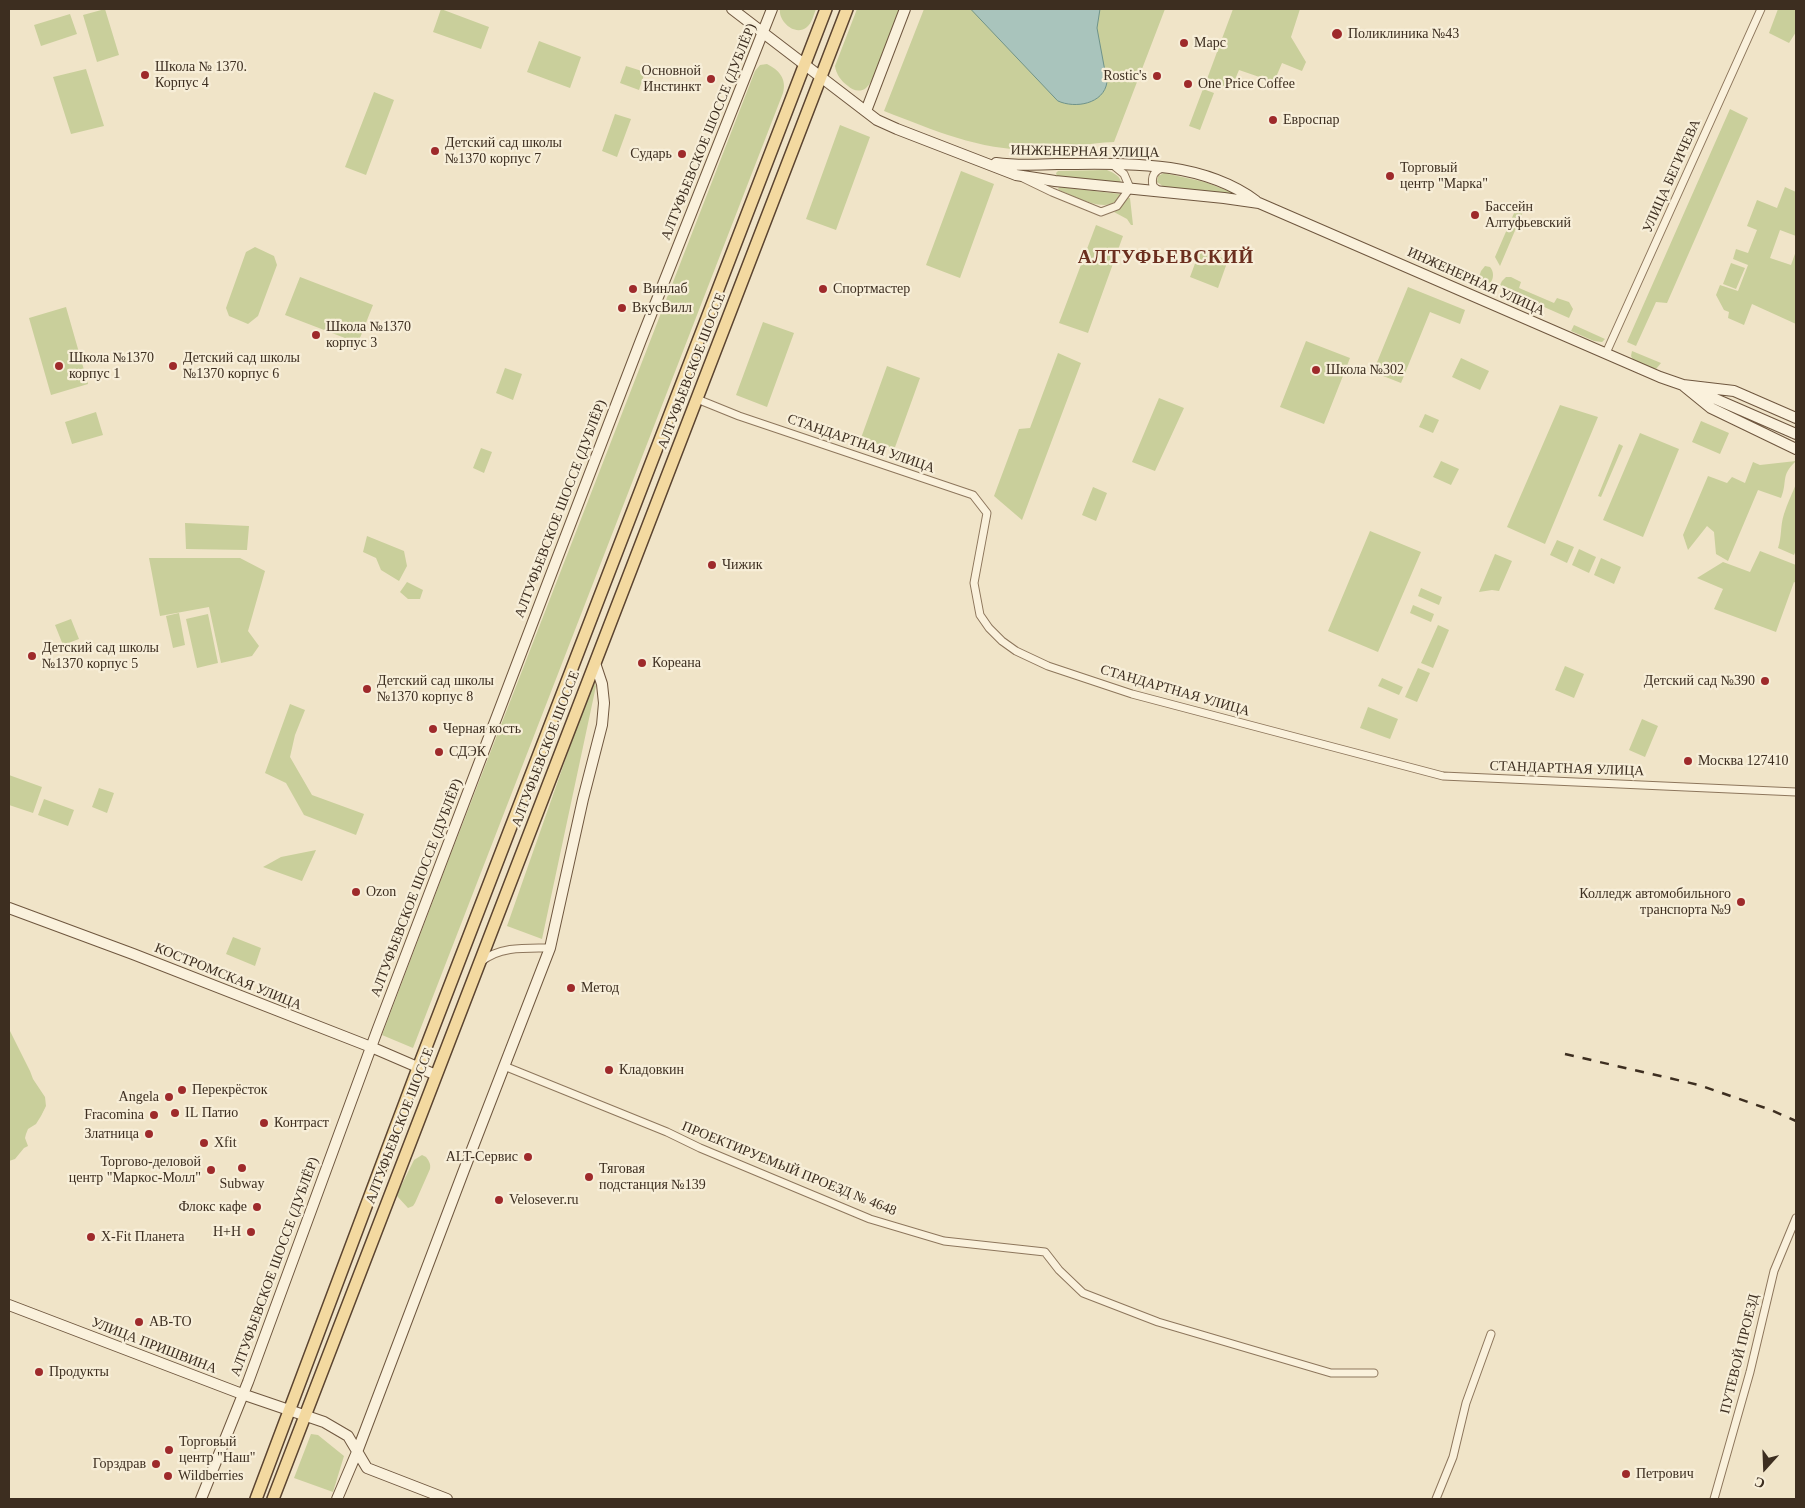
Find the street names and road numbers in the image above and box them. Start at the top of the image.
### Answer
street label: АЛТУФЬЕВСКОЕ ШОССЕ (ДУБЛЁР) [658,21,760,243]
street label: УЛИЦА БЕГИЧЕВА [1639,117,1705,235]
street label: ИНЖЕНЕРНАЯ УЛИЦА [1010,142,1160,162]
street label: ИНЖЕНЕРНАЯ УЛИЦА [1405,244,1547,320]
street label: АЛТУФЬЕВСКОЕ ШОССЕ [654,290,730,452]
street label: АЛТУФЬЕВСКОЕ ШОССЕ (ДУБЛЁР) [512,398,610,620]
street label: СТАНДАРТНАЯ УЛИЦА [785,411,937,477]
street label: СТАНДАРТНАЯ УЛИЦА [1098,662,1252,720]
street label: АЛТУФЬЕВСКОЕ ШОССЕ [508,668,584,830]
street label: СТАНДАРТНАЯ УЛИЦА [1489,758,1645,780]
street label: АЛТУФЬЕВСКОЕ ШОССЕ (ДУБЛЁР) [368,777,466,999]
street label: КОСТРОМСКАЯ УЛИЦА [152,940,304,1014]
street label: АЛТУФЬЕВСКОЕ ШОССЕ [362,1045,438,1207]
street label: ПРОЕКТИРУЕМЫЙ ПРОЕЗД № 4648 [679,1118,899,1220]
street label: АЛТУФЬЕВСКОЕ ШОССЕ (ДУБЛЁР) [227,1155,323,1379]
street label: ПУТЕВОЙ ПРОЕЗД [1717,1292,1763,1416]
street label: УЛИЦА ПРИШВИНА [89,1314,219,1378]

